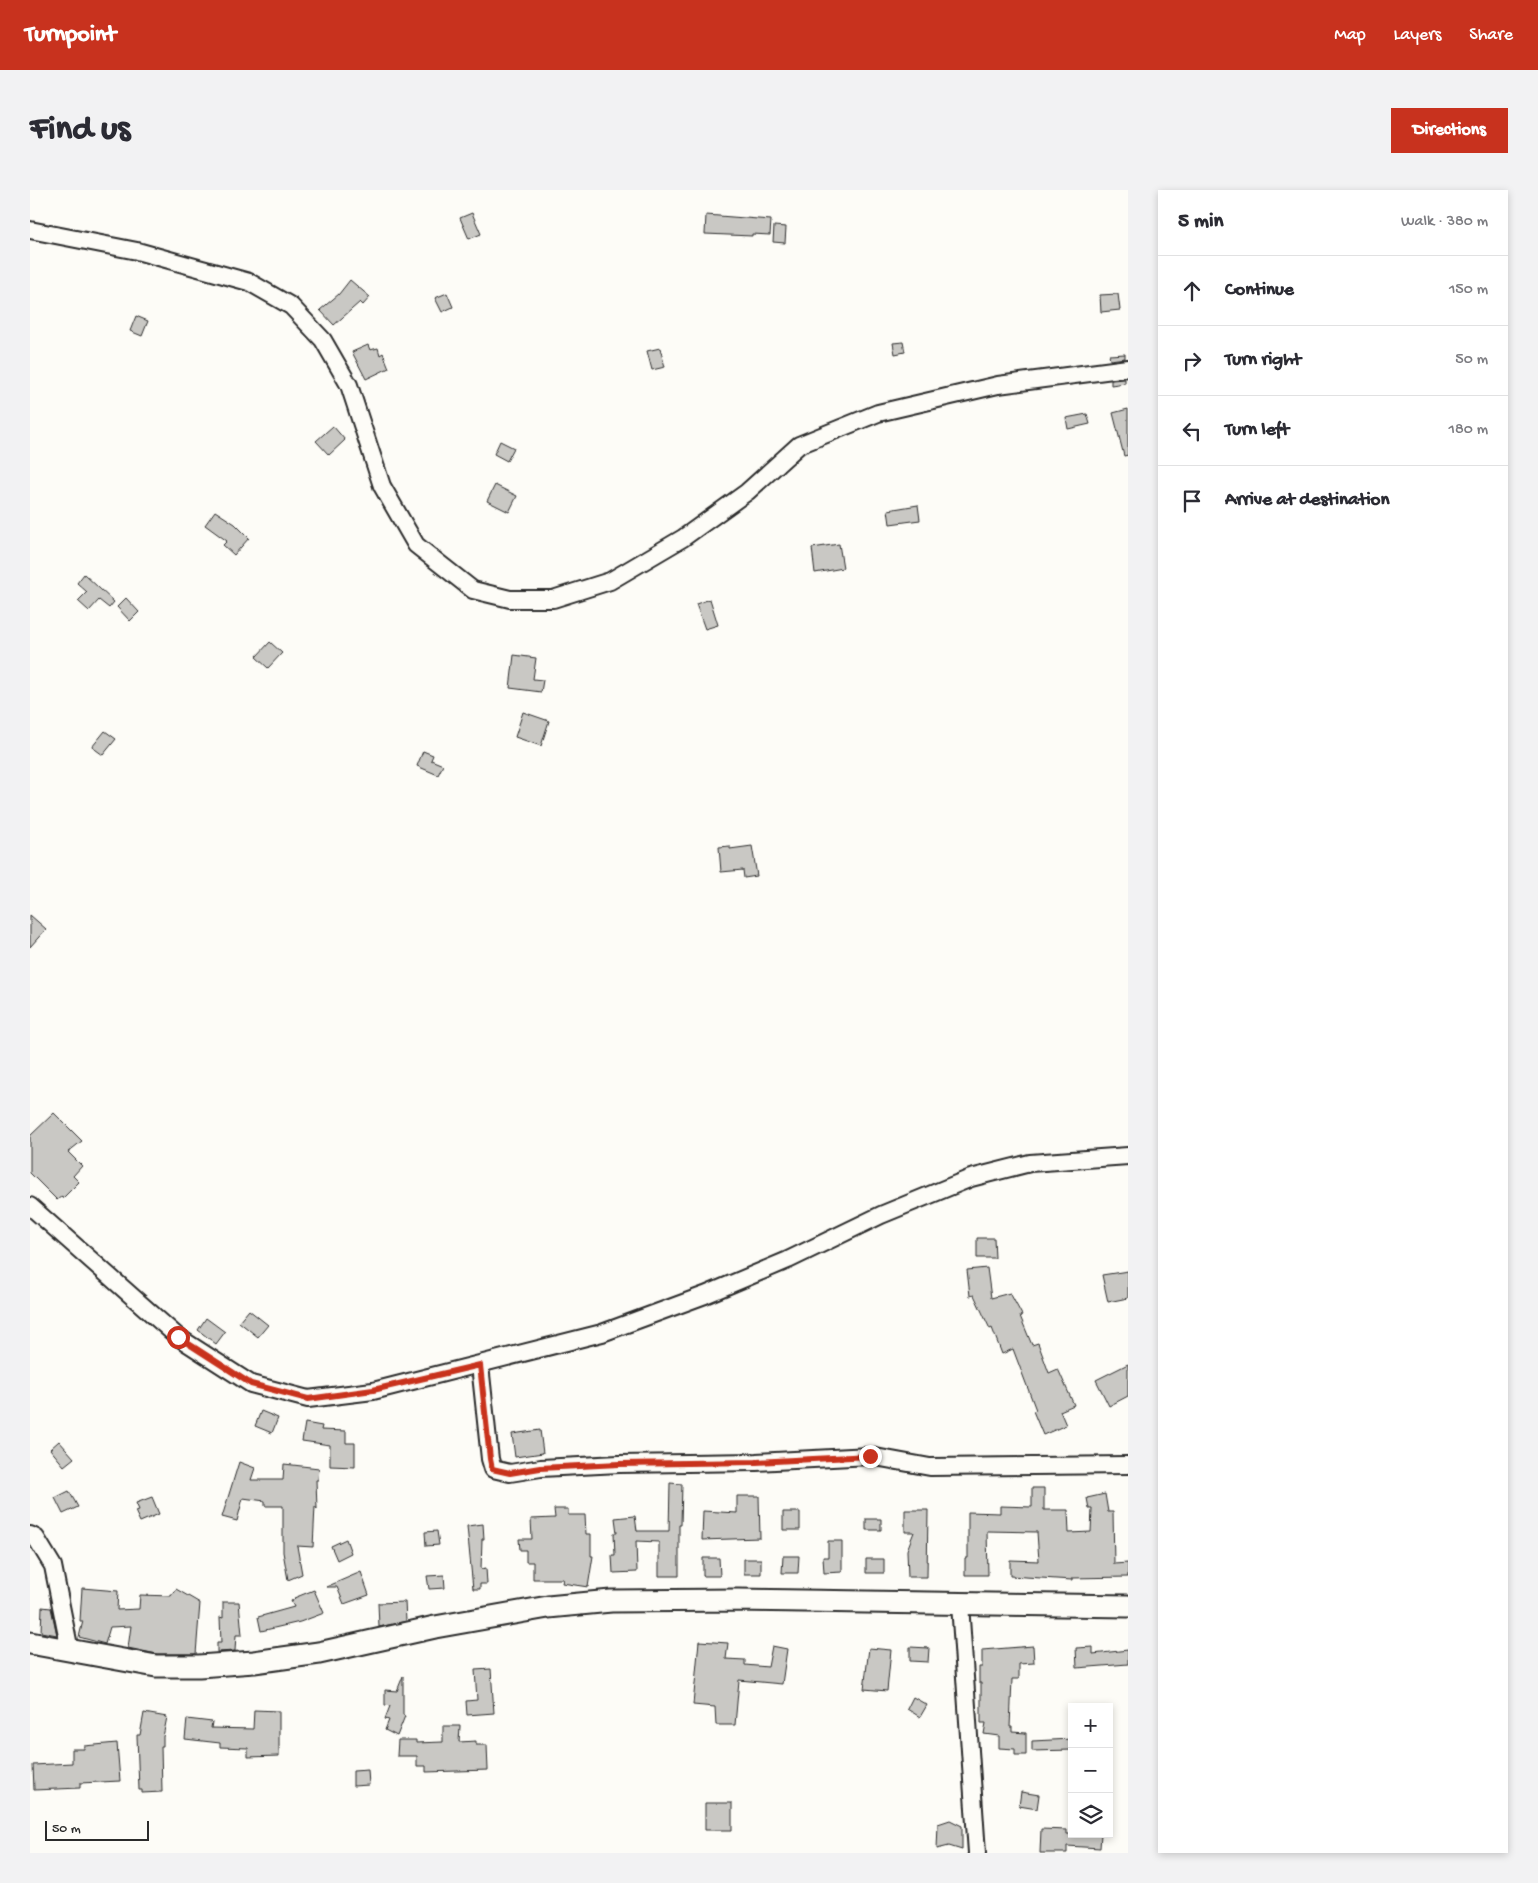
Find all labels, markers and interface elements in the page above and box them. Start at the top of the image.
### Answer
text: Turnpoint [25,21,116,50]
text: Map [1334,25,1366,46]
text: Layers [1394,25,1441,46]
text: Share [1469,25,1513,46]
button: Directions [1391,108,1508,153]
text: Find us [30,110,130,151]
text: 5 min [1178,210,1223,235]
text: Walk · 380 m [1401,213,1488,232]
icon: ahead [1178,277,1206,305]
text: Continue [1225,279,1294,302]
text: 150 m [1449,281,1488,300]
icon: right [1178,347,1206,375]
text: Turn right [1225,349,1301,372]
text: 50 m [1455,351,1488,370]
icon: left [1178,417,1206,445]
text: Turn left [1225,419,1289,442]
text: 180 m [1449,421,1488,440]
icon: arrive [1178,487,1206,515]
text: Arrive at destination [1225,489,1389,512]
route start [167,1326,190,1349]
route end [859,1445,882,1468]
map controls [1068,1703,1113,1838]
button: + [1068,1703,1113,1748]
button: − [1068,1748,1113,1793]
button: layers [1068,1793,1113,1838]
scale bar [45,1818,149,1841]
text: 50 m [52,1821,81,1838]

